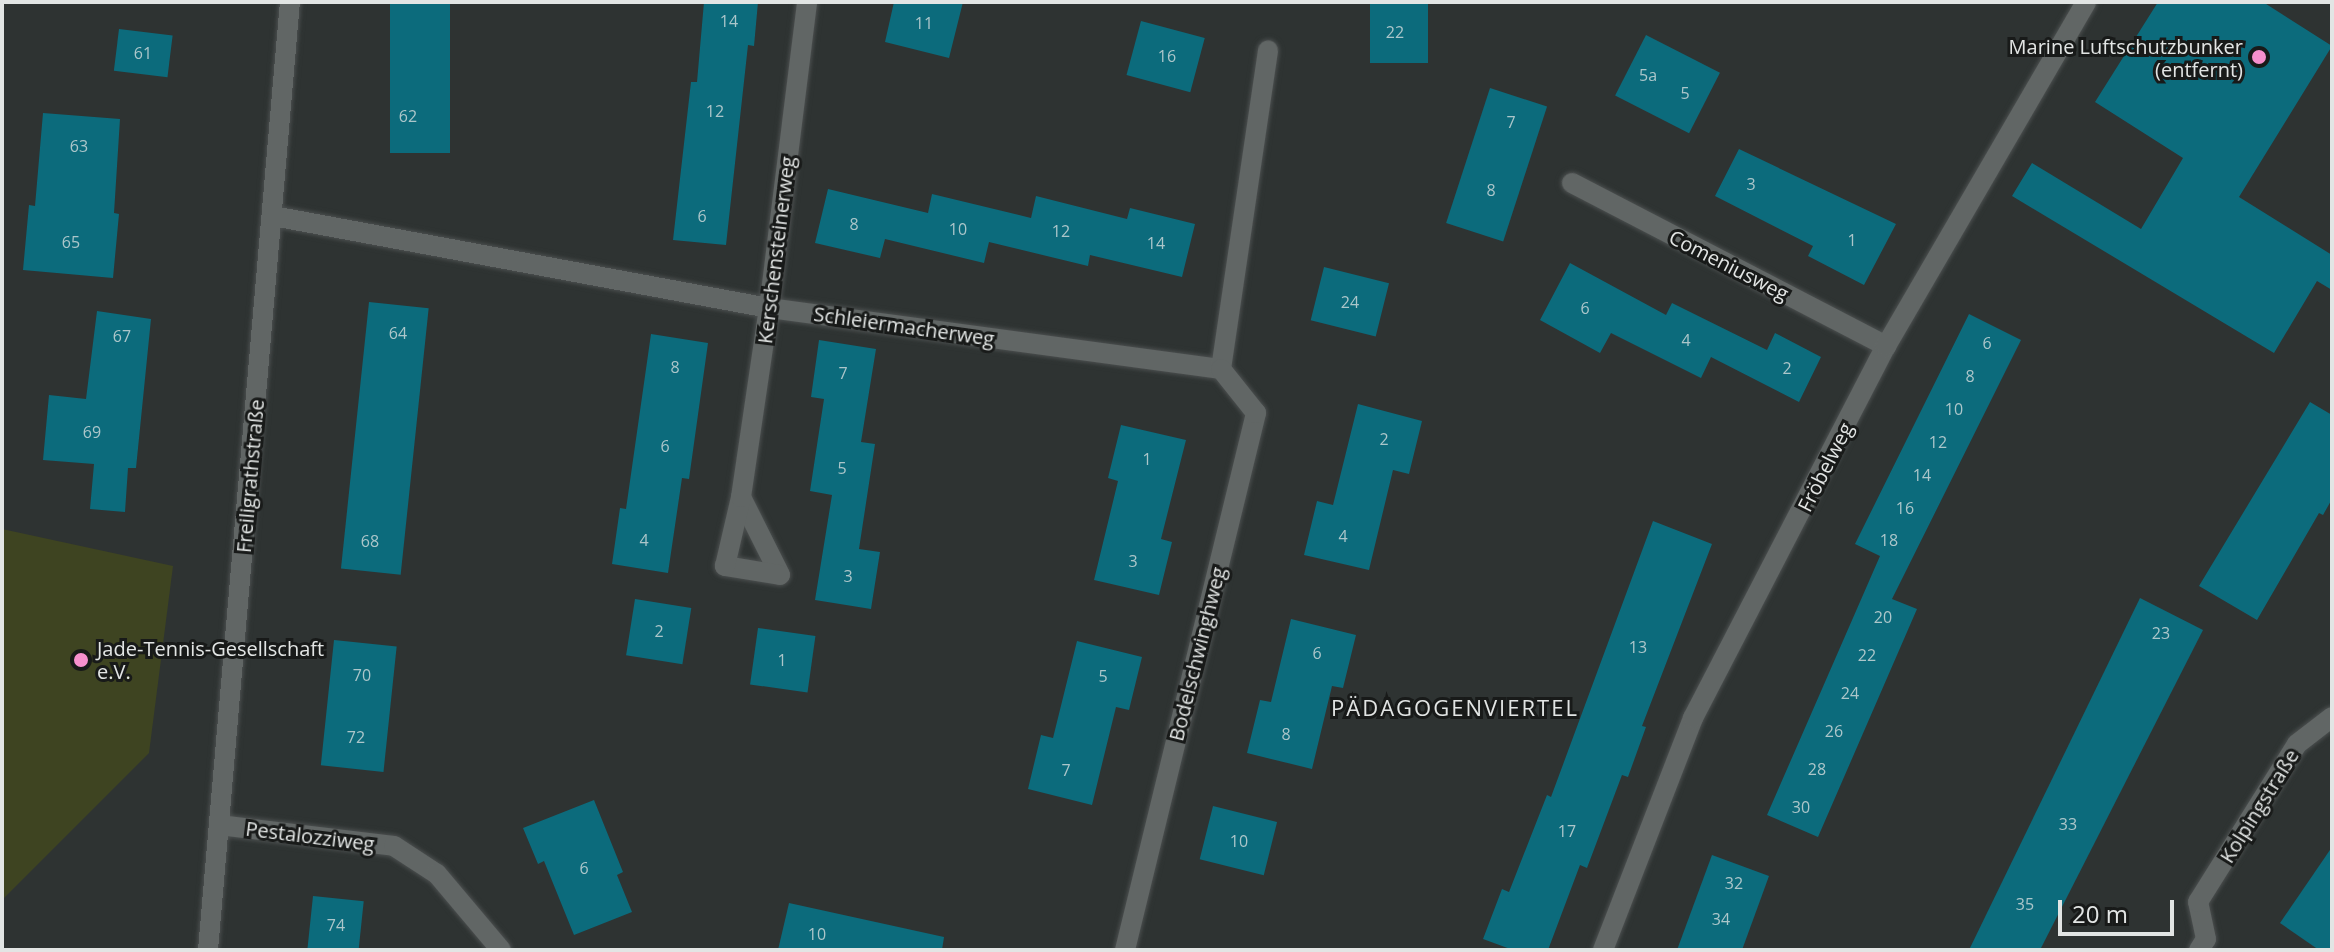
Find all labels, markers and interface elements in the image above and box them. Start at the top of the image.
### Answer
house number: 14 [720,11,738,31]
house number: 11 [915,13,933,33]
house number: 22 [1386,22,1404,42]
place label: Marine Luftschutzbunker (entfernt) [2009,34,2243,81]
house number: 61 [134,43,152,63]
house number: 16 [1158,46,1176,66]
marker: Marine Luftschutzbunker (entfernt) [2250,48,2268,66]
house number: 5a [1639,65,1657,85]
house number: 5 [1680,83,1690,103]
house number: 12 [706,101,724,121]
house number: 62 [399,106,417,126]
house number: 7 [1506,112,1516,132]
house number: 63 [70,136,88,156]
street label: Kerschensteinerweg [753,155,799,345]
house number: 3 [1746,174,1756,194]
house number: 8 [1486,180,1496,200]
house number: 6 [697,206,707,226]
house number: 8 [849,214,859,234]
house number: 10 [949,219,967,239]
house number: 12 [1052,221,1070,241]
street label: Comeniusweg [1665,225,1793,305]
house number: 1 [1847,230,1857,250]
house number: 65 [62,232,80,252]
house number: 14 [1147,233,1165,253]
house number: 24 [1341,292,1359,312]
house number: 6 [1580,298,1590,318]
street label: Schleiermacherweg [812,301,996,351]
house number: 64 [389,323,407,343]
house number: 67 [113,326,131,346]
house number: 4 [1681,330,1691,350]
house number: 6 [1982,333,1992,353]
house number: 8 [670,357,680,377]
house number: 2 [1782,358,1792,378]
house number: 7 [838,363,848,383]
house number: 8 [1965,366,1975,386]
street label: Freiligrathstraße [231,398,269,554]
house number: 10 [1945,399,1963,419]
street label: Fröbelweg [1792,419,1858,515]
house number: 69 [83,422,101,442]
house number: 2 [1379,429,1389,449]
house number: 12 [1929,432,1947,452]
house number: 6 [660,436,670,456]
house number: 1 [1142,449,1152,469]
house number: 5 [837,458,847,478]
house number: 14 [1913,465,1931,485]
house number: 16 [1896,498,1914,518]
house number: 4 [1338,526,1348,546]
house number: 4 [639,530,649,550]
house number: 18 [1880,530,1898,550]
house number: 68 [361,531,379,551]
house number: 3 [1128,551,1138,571]
street label: Bodelschwinghweg [1164,565,1230,743]
house number: 3 [843,566,853,586]
house number: 20 [1874,607,1892,627]
house number: 2 [654,621,664,641]
house number: 23 [2152,623,2170,643]
place label: Jade-Tennis-Gesellschaft e.V. [97,636,324,683]
house number: 13 [1629,637,1647,657]
house number: 6 [1312,643,1322,663]
house number: 22 [1858,645,1876,665]
house number: 1 [777,650,787,670]
marker: Jade-Tennis-Gesellschaft e.V. [72,651,90,669]
house number: 70 [353,665,371,685]
house number: 5 [1098,666,1108,686]
house number: 24 [1841,683,1859,703]
district label: PÄDAGOGENVIERTEL [1331,695,1579,721]
house number: 26 [1825,721,1843,741]
house number: 8 [1281,724,1291,744]
house number: 72 [347,727,365,747]
street label: Kolpingstraße [2215,745,2303,867]
house number: 28 [1808,759,1826,779]
house number: 7 [1061,760,1071,780]
house number: 30 [1792,797,1810,817]
house number: 33 [2059,814,2077,834]
street label: Pestalozziweg [244,816,376,856]
house number: 17 [1558,821,1576,841]
house number: 10 [1230,831,1248,851]
house number: 6 [579,858,589,878]
house number: 32 [1725,873,1743,893]
scale bar [2062,884,2178,934]
house number: 35 [2016,894,2034,914]
text: 20 m [2072,897,2128,930]
house number: 34 [1712,909,1730,929]
house number: 74 [327,915,345,935]
house number: 10 [808,924,826,944]

